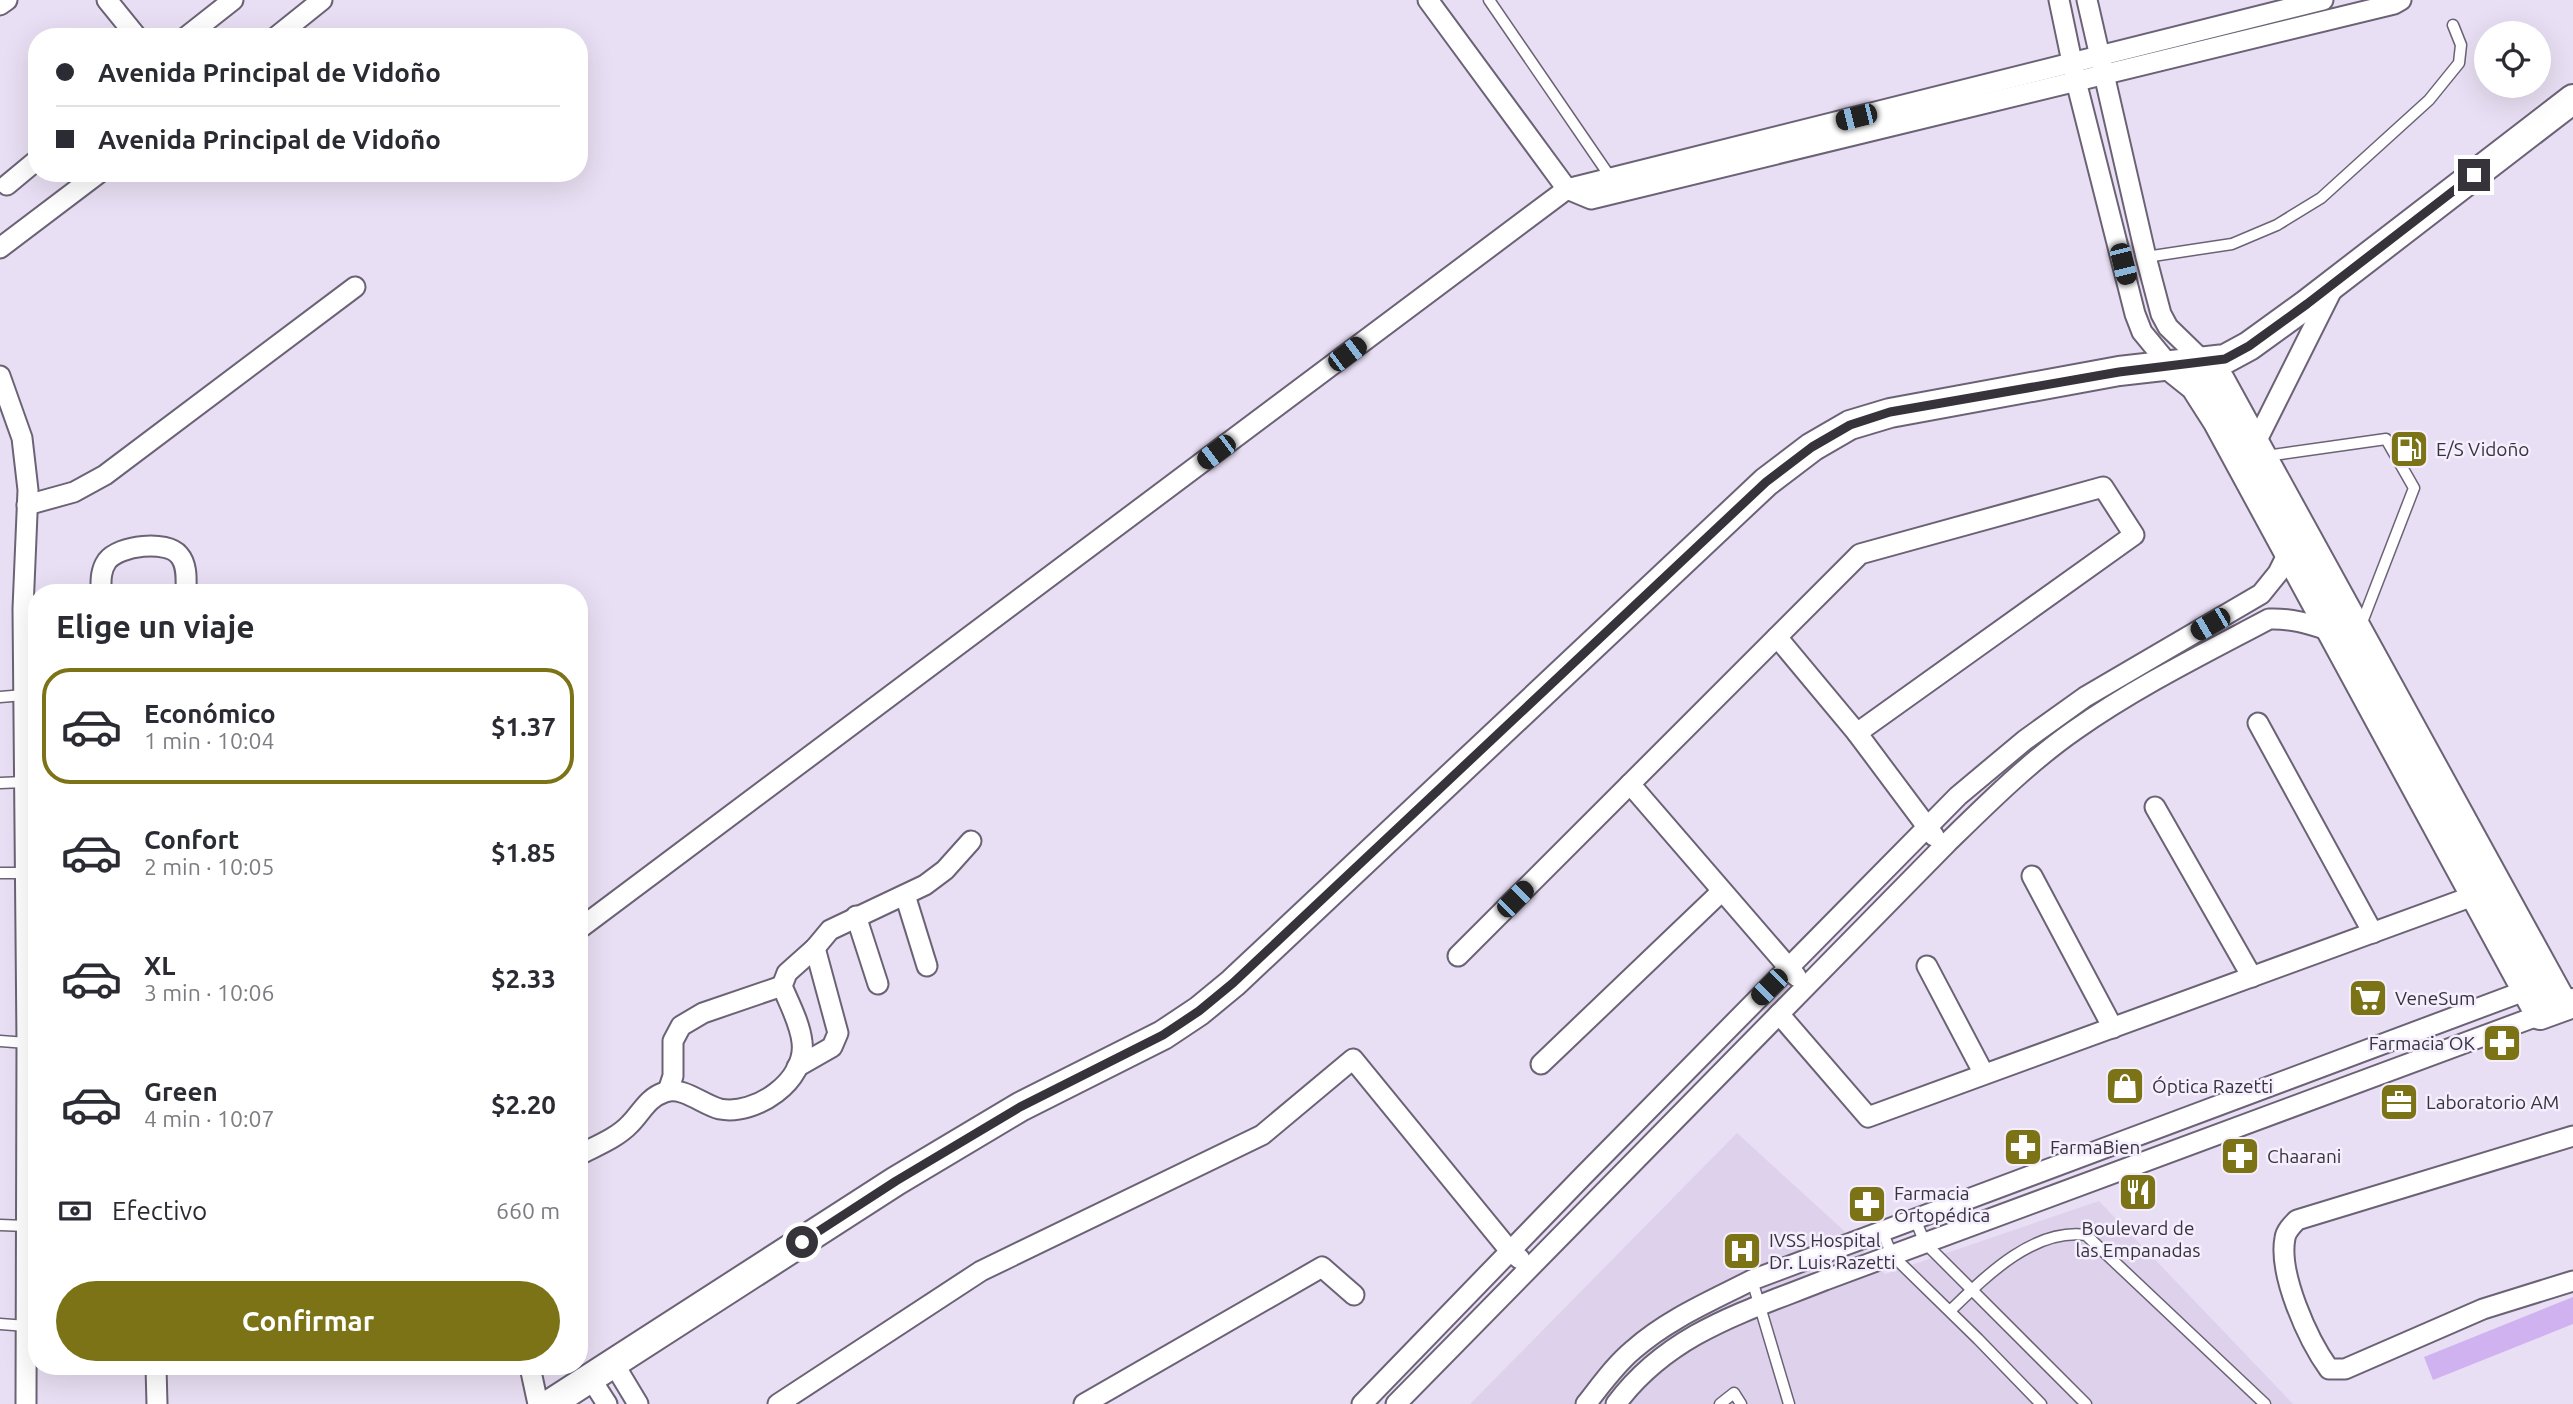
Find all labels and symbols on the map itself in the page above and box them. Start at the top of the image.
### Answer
car [1834,102,1879,132]
route end [2458,159,2490,191]
car [2108,241,2139,287]
car [1324,333,1371,375]
fuel station icon: E/S Vidoño [2388,428,2430,470]
car [1193,431,1240,473]
place label: E/S Vidoño [2436,438,2529,460]
car [2187,604,2234,644]
car [1493,877,1538,921]
car [1747,965,1792,1009]
supermarket icon: VeneSum [2347,977,2389,1019]
place label: VeneSum [2395,987,2475,1009]
pharmacy icon: Farmacia OK [2481,1022,2523,1064]
place label: Farmacia OK [2369,1032,2475,1054]
shop icon: Óptica Razetti [2104,1065,2146,1107]
place label: Óptica Razetti [2152,1075,2273,1097]
office icon: Laboratorio AM [2378,1081,2420,1123]
place label: Laboratorio AM [2426,1091,2559,1113]
pharmacy icon: FarmaBien [2002,1126,2044,1168]
pharmacy icon: Chaarani [2219,1135,2261,1177]
place label: FarmaBien [2050,1136,2140,1158]
place label: Chaarani [2267,1145,2341,1167]
restaurant icon: Boulevard de las Empanadas [2117,1171,2159,1213]
place label: Farmacia Ortopédica [1894,1182,1990,1226]
pharmacy icon: Farmacia Ortopédica [1846,1183,1888,1225]
place label: Boulevard de las Empanadas [2075,1217,2201,1261]
route start [786,1226,818,1258]
place label: IVSS Hospital Dr. Luis Razetti [1769,1229,1896,1273]
hospital icon: IVSS Hospital Dr. Luis Razetti [1721,1230,1763,1272]

